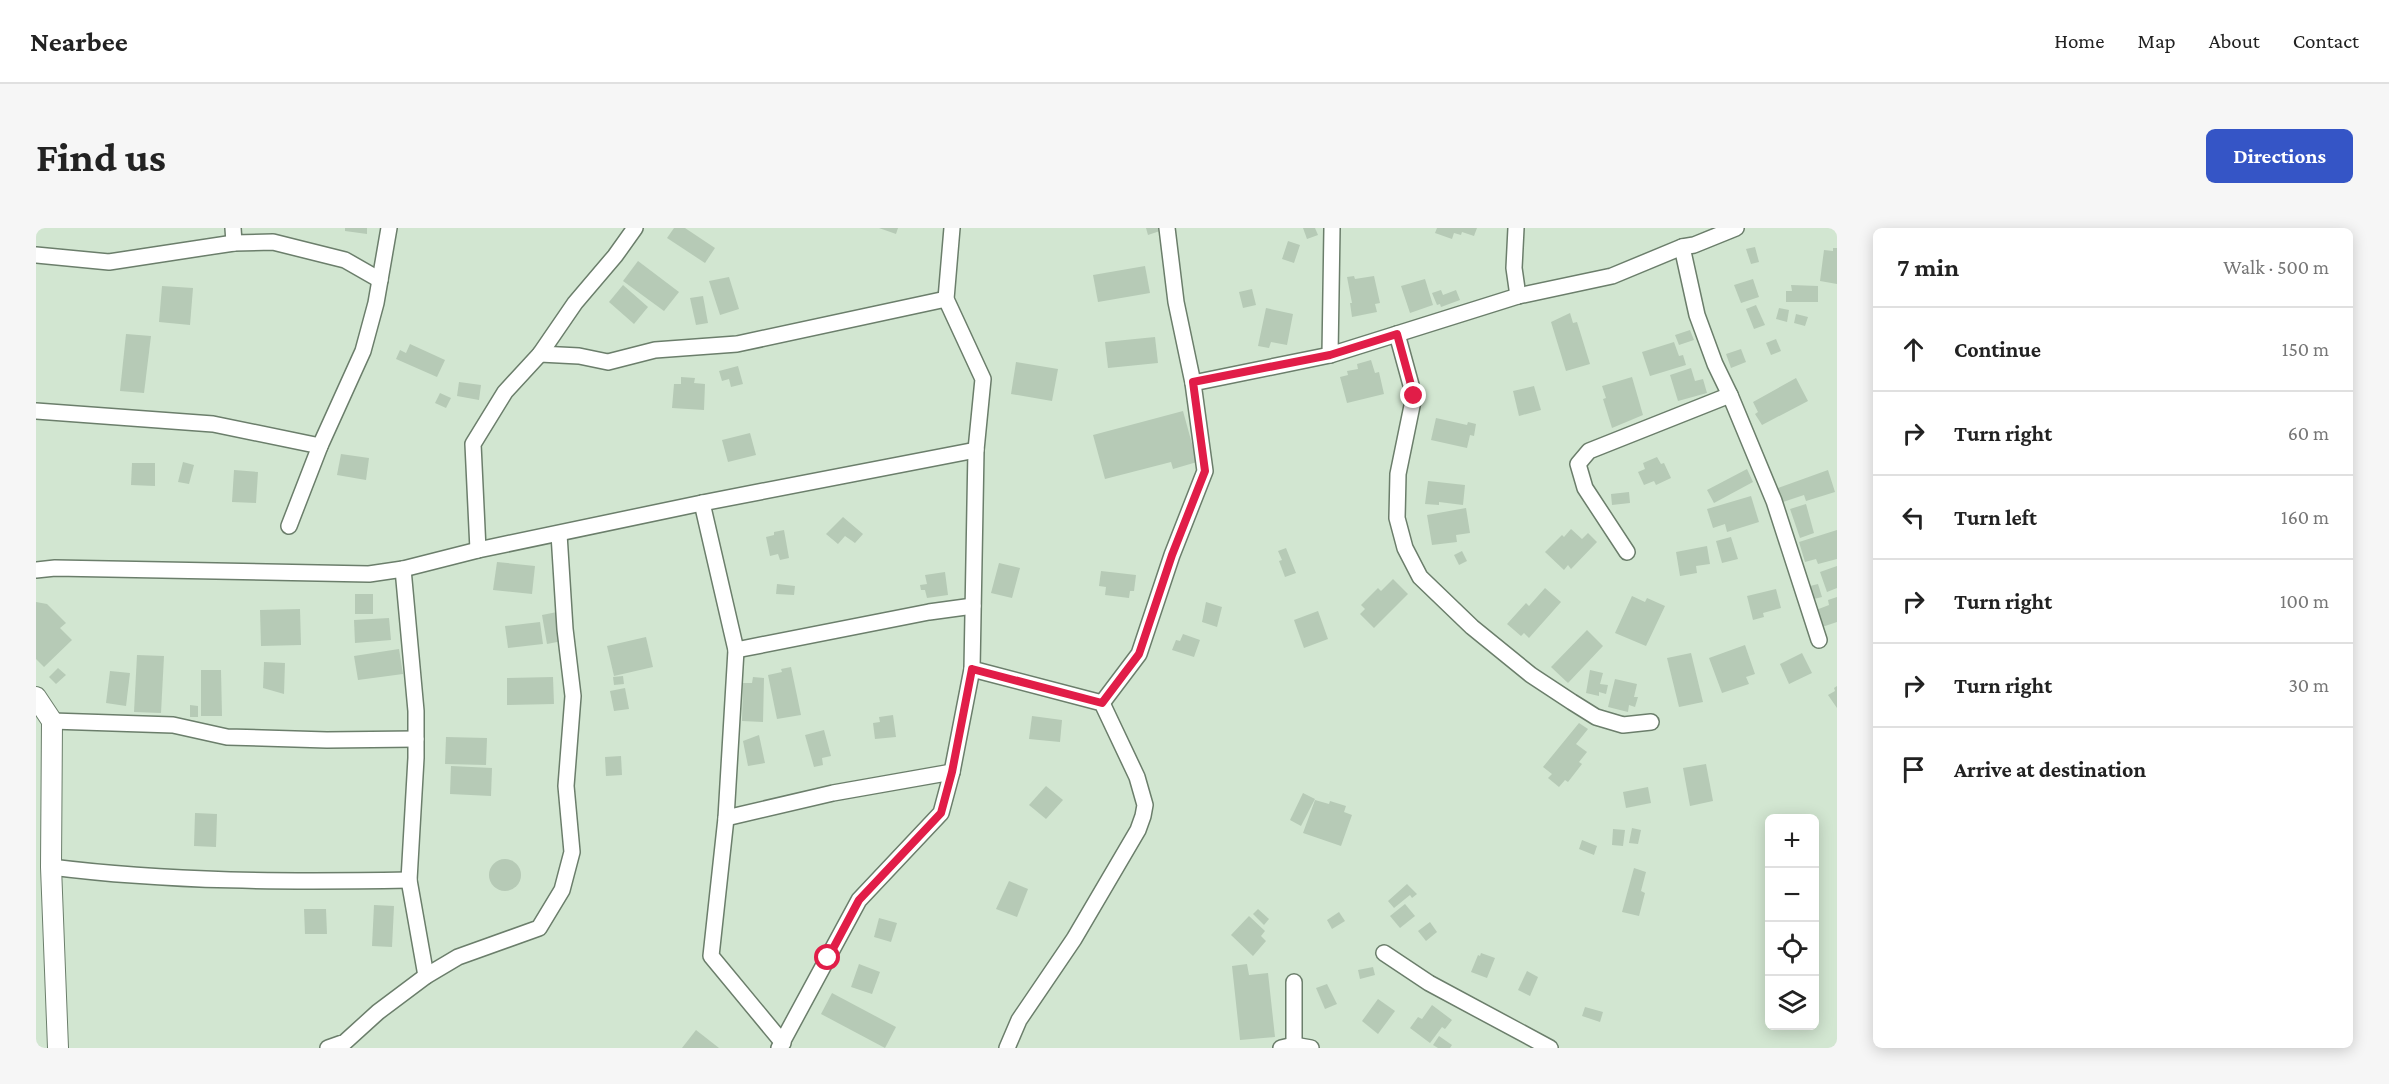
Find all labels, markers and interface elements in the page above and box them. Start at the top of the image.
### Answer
text: Nearbee [30,26,128,57]
text: Home [2054,29,2104,53]
text: Map [2137,29,2176,53]
text: About [2209,29,2260,53]
text: Contact [2293,29,2359,53]
button: Directions [2206,129,2353,183]
text: Find us [36,133,166,180]
text: 7 min [1897,253,1959,282]
text: Walk · 500 m [2223,256,2329,278]
icon: ahead [1897,333,1930,366]
text: Continue [1954,337,2041,362]
text: 150 m [2282,338,2329,360]
route end [1400,382,1426,408]
icon: right [1897,417,1930,450]
text: Turn right [1954,421,2052,446]
text: 60 m [2288,422,2329,444]
icon: left [1897,501,1930,534]
text: Turn left [1954,505,2037,530]
text: 160 m [2281,506,2329,528]
icon: right [1897,585,1930,618]
text: Turn right [1954,589,2052,614]
text: 100 m [2280,590,2329,612]
icon: right [1897,669,1930,702]
text: Turn right [1954,673,2052,698]
text: 30 m [2288,674,2329,696]
icon: arrive [1897,753,1930,786]
text: Arrive at destination [1954,757,2146,782]
map controls [1765,814,1819,1030]
button: + [1765,814,1819,868]
button: − [1765,868,1819,922]
button: locate [1765,922,1819,976]
route start [814,944,840,970]
button: layers [1765,976,1819,1030]

